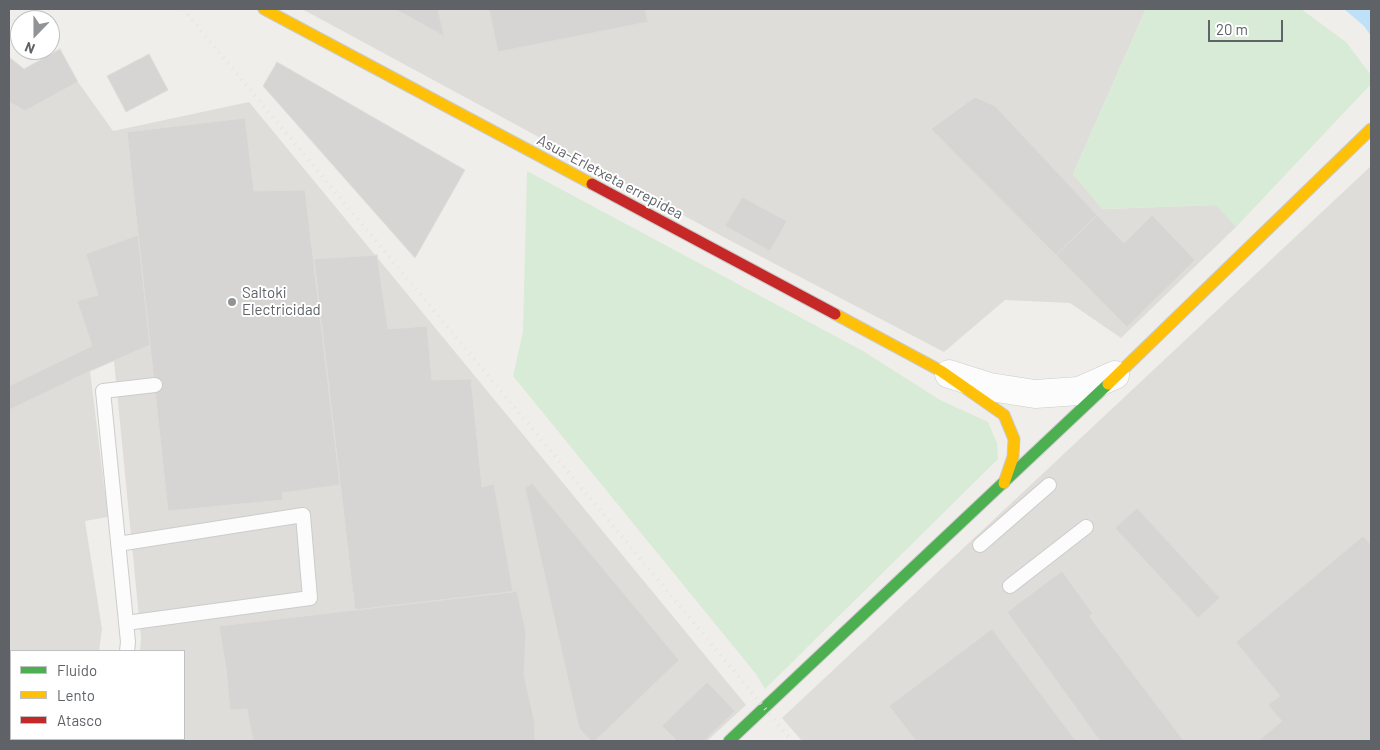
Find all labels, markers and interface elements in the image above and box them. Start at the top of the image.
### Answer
north arrow [10,10,60,60]
scale bar [1210,10,1285,42]
text: 20 m [1216,20,1248,38]
text: N [22,39,37,58]
street label: Asua-Erletxeta errepidea [534,131,686,223]
place label: Saltoki Electricidad [242,284,321,319]
marker: Saltoki Electricidad [226,296,238,308]
legend [10,650,185,740]
text: Fluido [57,661,97,679]
text: Lento [57,686,95,704]
text: Atasco [57,711,102,729]

